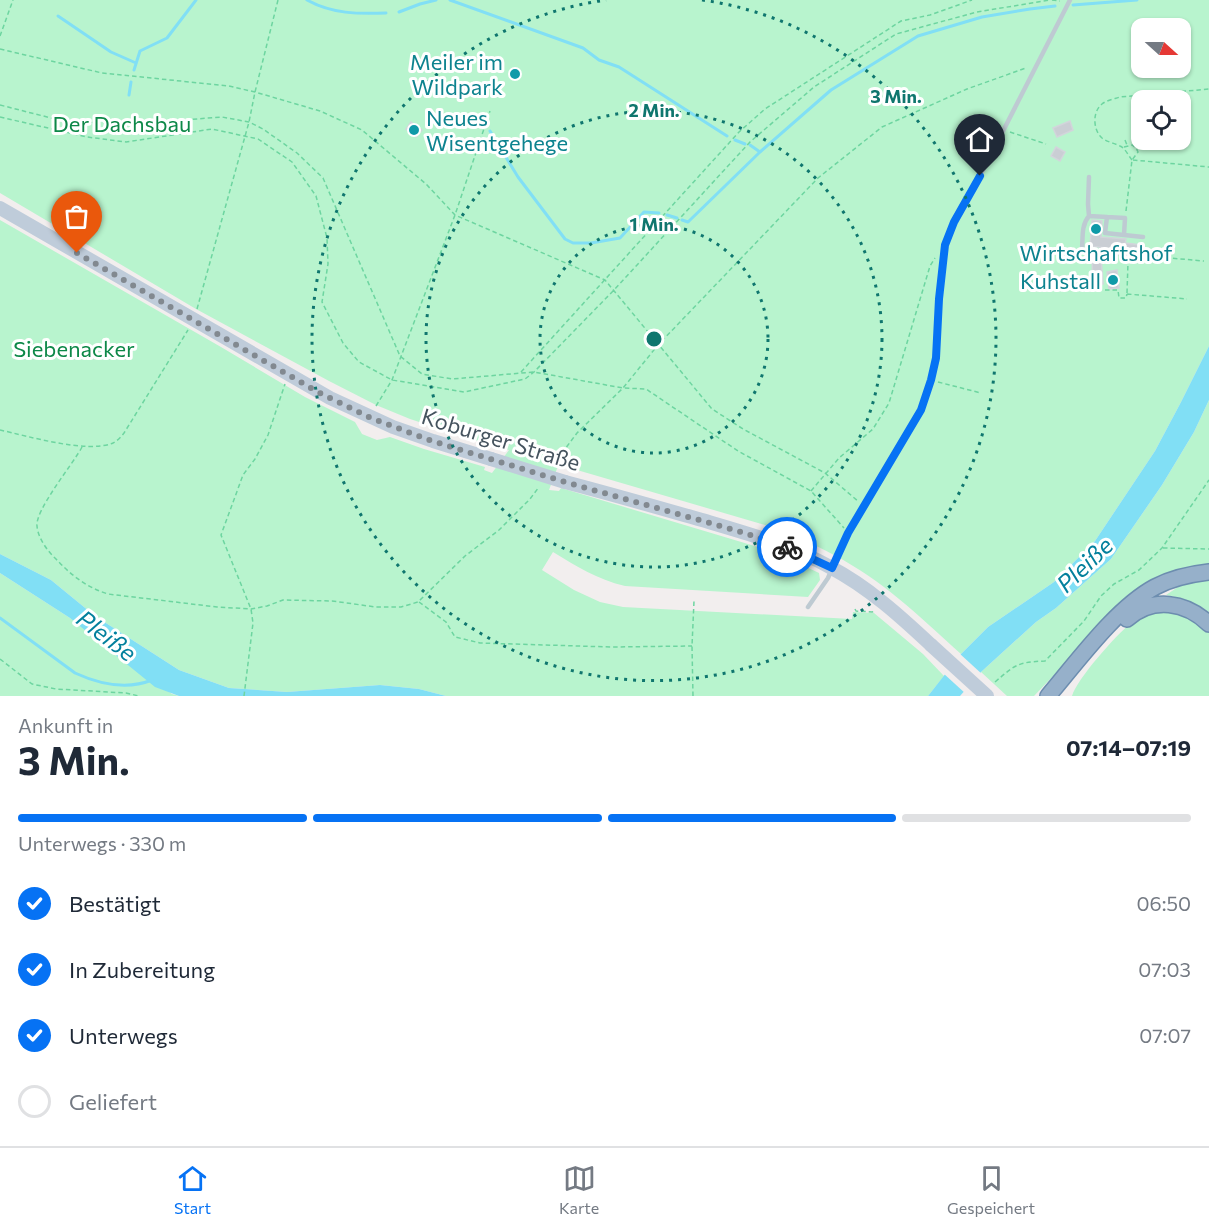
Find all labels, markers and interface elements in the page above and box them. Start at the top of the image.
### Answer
north arrow [1131,18,1191,78]
map controls [1131,18,1191,150]
place label: Meiler im Wildpark [410,48,503,100]
marker: Meiler im Wildpark [508,67,522,81]
text: 3 Min. [870,85,922,107]
button: locate [1131,90,1191,150]
text: 2 Min. [628,99,680,121]
place label: Neues Wisentgehege [426,104,568,156]
park label: Der Dachsbau [53,110,191,137]
pin [954,114,1005,176]
marker: Neues Wisentgehege [407,123,421,137]
icon: home [963,123,996,156]
pin [51,191,102,253]
icon: bag [60,200,93,233]
text: 1 Min. [629,213,679,235]
marker: Wirtschaftshof [1089,222,1103,236]
place label: Wirtschaftshof [1020,239,1173,266]
place label: Kuhstall [1020,267,1101,294]
marker: Kuhstall [1106,273,1120,287]
centre of rings [644,329,664,349]
park label: Siebenacker [13,335,135,362]
street label: Koburger Straße [419,402,583,476]
courier [757,517,817,577]
water label: Pleiße [1050,530,1118,598]
icon: bike [771,531,804,564]
water label: Pleiße [71,603,143,667]
text: Ankunft in [18,713,113,737]
text: 07:14–07:19 [1066,734,1191,761]
text: 3 Min. [18,735,129,783]
text: Unterwegs · 330 m [18,831,186,855]
icon: check [18,887,51,920]
text: Bestätigt [69,890,161,917]
text: 06:50 [1137,891,1191,915]
icon: check [18,953,51,986]
text: In Zubereitung [69,956,215,983]
text: 07:03 [1138,957,1191,981]
icon: check [18,1019,51,1052]
text: Unterwegs [69,1022,178,1049]
text: 07:07 [1139,1023,1191,1047]
text: Geliefert [69,1088,157,1115]
tab: Start [174,1162,211,1217]
tab: Karte [559,1162,599,1217]
tab: Gespeichert [947,1162,1035,1217]

